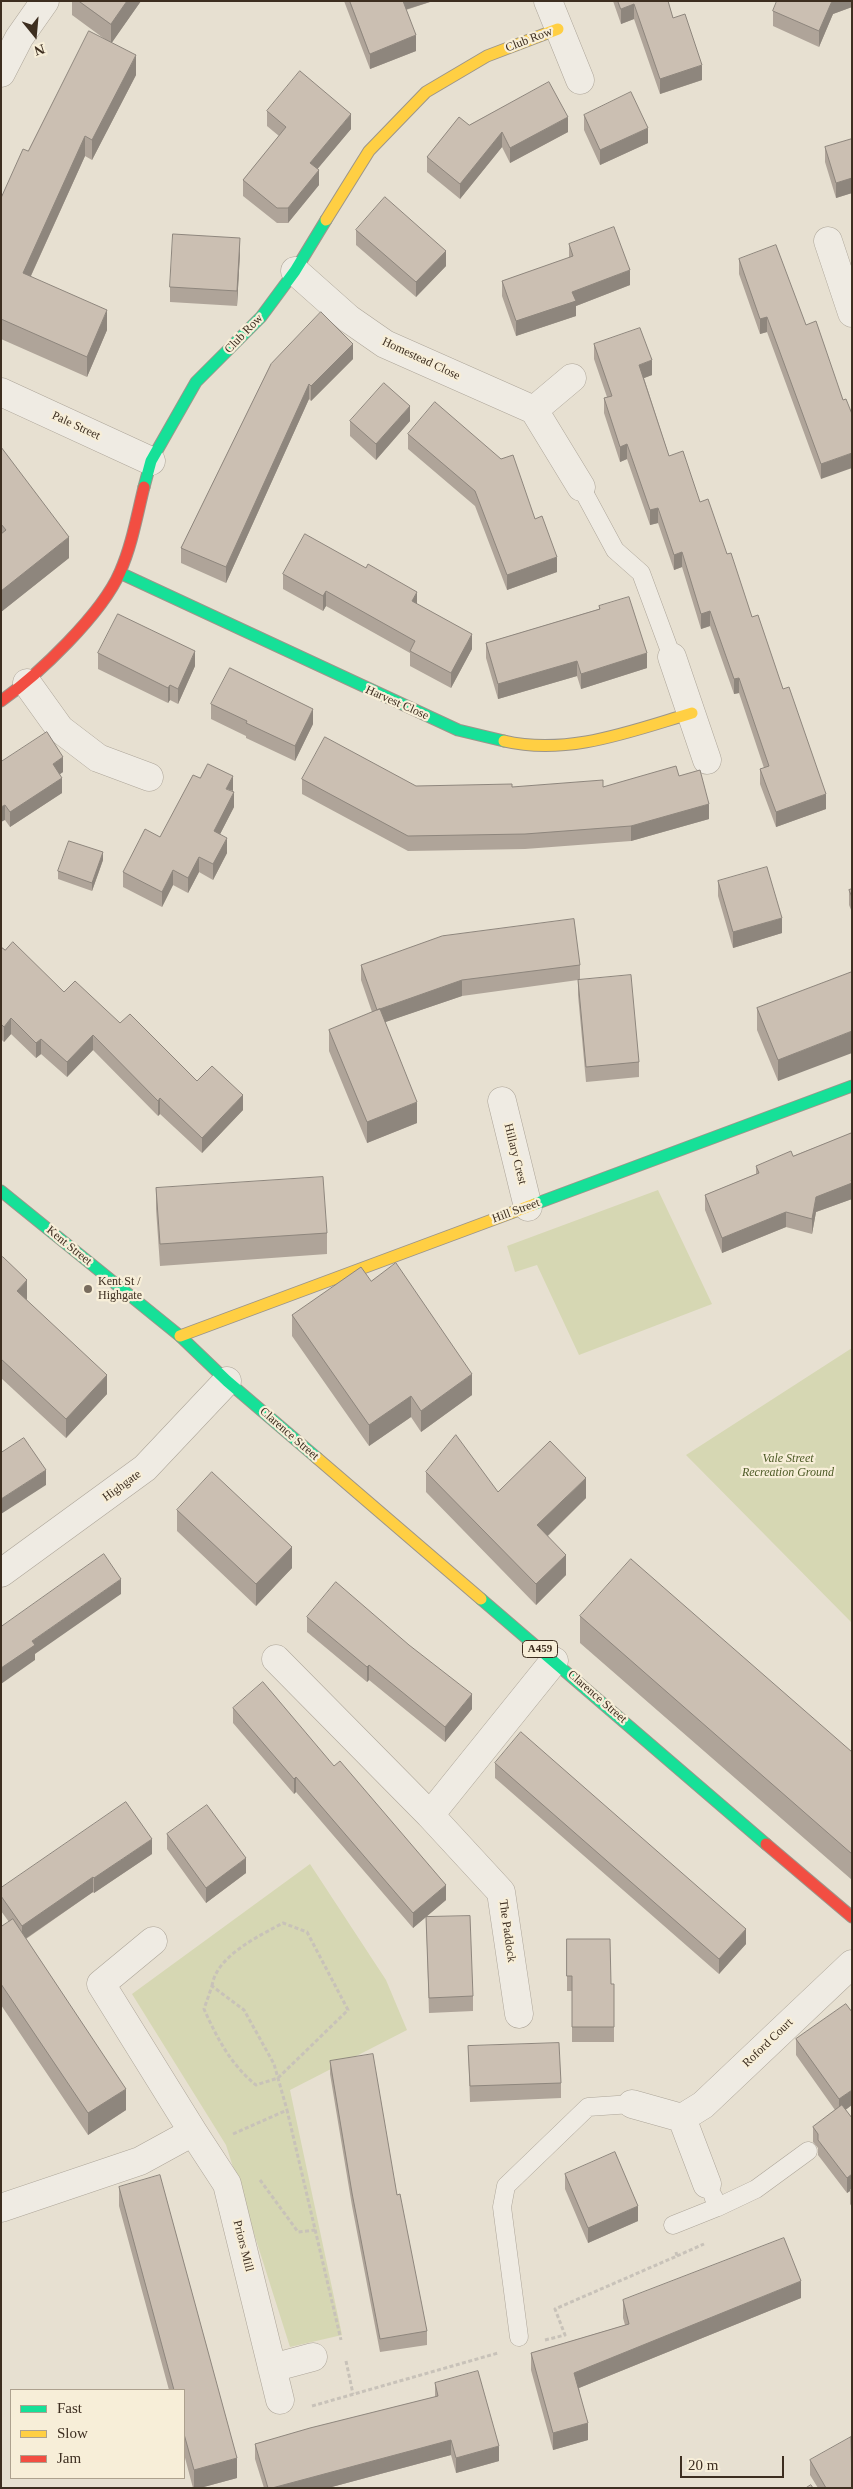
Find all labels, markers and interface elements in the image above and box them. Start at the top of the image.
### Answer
north arrow [10,10,60,60]
street label: Club Row [504,24,554,56]
text: N [32,41,47,58]
street label: Club Row [222,311,266,357]
street label: Homestead Close [380,335,462,383]
street label: Pale Street [50,409,102,443]
street label: Harvest Close [363,683,431,723]
street label: Hillary Crest [500,1122,530,1186]
street label: Hill Street [490,1196,542,1226]
street label: Kent Street [43,1223,95,1269]
place label: Kent St / Highgate [98,1275,142,1303]
marker: Kent St / Highgate [82,1283,94,1295]
street label: Clarence Street [256,1404,322,1464]
park label: Vale Street Recreation Ground [742,1452,834,1480]
street label: Highgate [100,1467,144,1505]
road number: A459 [522,1640,558,1658]
street label: Clarence Street [564,1667,630,1727]
street label: The Paddock [495,1899,519,1963]
street label: Roford Court [740,2015,796,2071]
street label: Priors Mill [230,2219,256,2273]
legend [10,2389,185,2479]
text: Fast [57,2400,82,2416]
text: Slow [57,2425,88,2441]
scale bar [683,2446,787,2478]
text: Jam [57,2450,81,2466]
text: 20 m [688,2457,718,2473]

